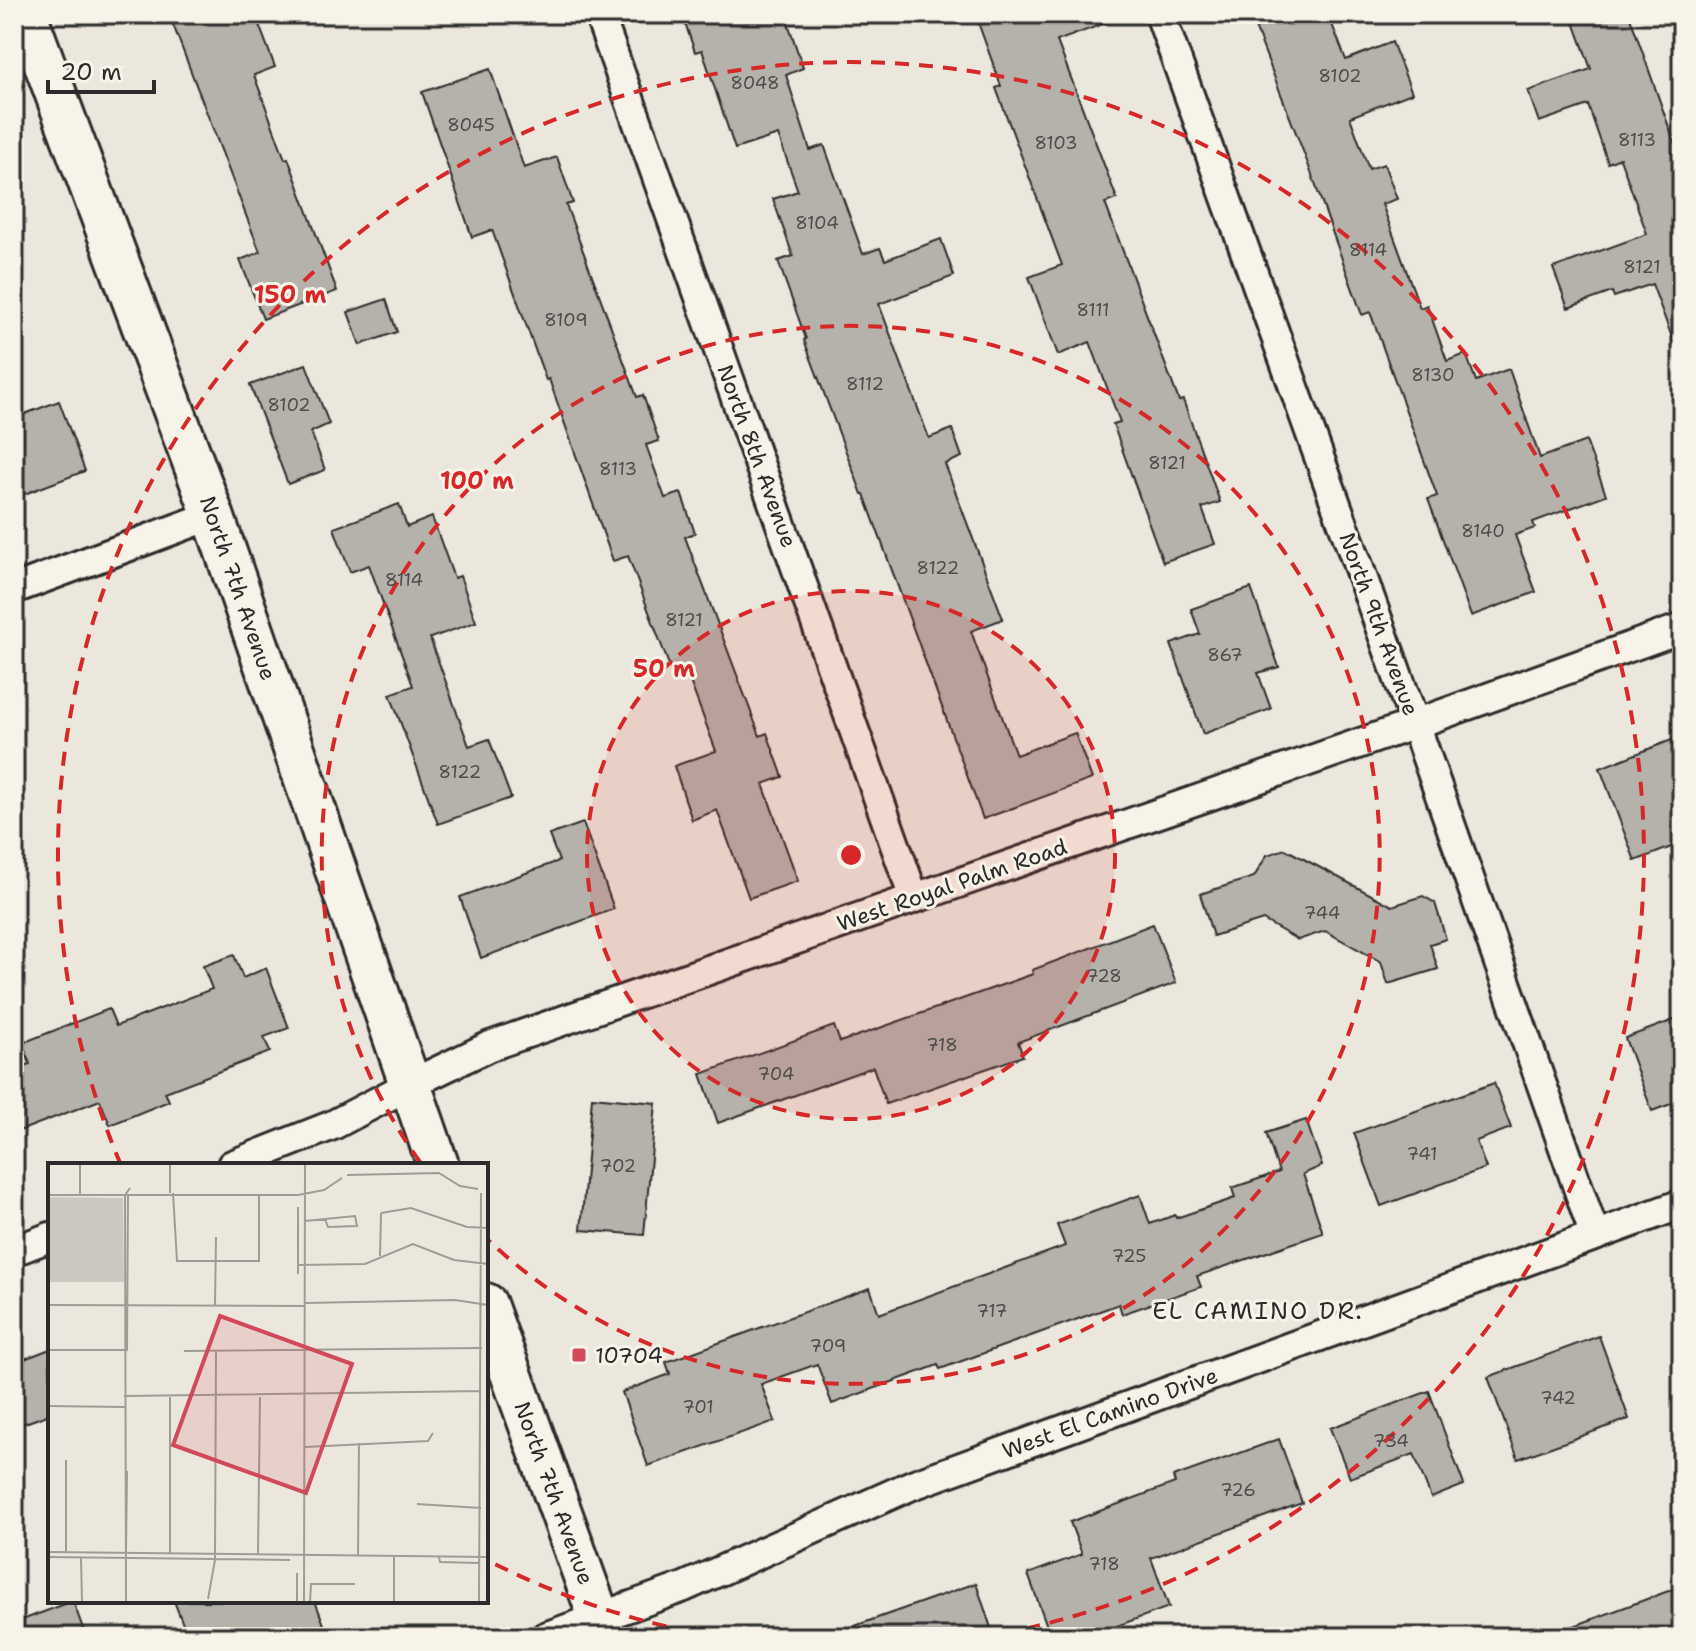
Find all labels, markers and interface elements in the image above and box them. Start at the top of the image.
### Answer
scale bar [48,44,154,94]
text: 20 m [60,56,122,88]
house number: 8102 [1318,64,1362,88]
house number: 8048 [730,71,780,95]
house number: 8045 [447,113,495,137]
house number: 8113 [1618,128,1656,152]
house number: 8103 [1034,131,1078,155]
house number: 8104 [795,211,839,235]
house number: 8114 [1349,238,1387,262]
house number: 8121 [1623,255,1661,279]
text: 150 m [254,279,326,311]
house number: 8111 [1076,298,1110,322]
house number: 8109 [544,308,588,332]
street label: North 8th Avenue [710,360,804,552]
house number: 8130 [1411,363,1455,387]
house number: 8112 [846,372,884,396]
house number: 8102 [267,393,311,417]
house number: 8121 [1148,451,1186,475]
house number: 8113 [599,457,637,481]
text: 100 m [440,465,514,497]
street label: North 7th Avenue [193,492,283,684]
house number: 8140 [1461,519,1505,543]
street label: North 9th Avenue [1332,528,1426,720]
house number: 8122 [917,556,959,580]
house number: 8114 [385,568,423,592]
house number: 8121 [665,608,703,632]
house number: 867 [1207,643,1243,667]
text: 50 m [633,653,695,685]
house number: 8122 [439,760,481,784]
street label: West Royal Palm Road [833,832,1071,938]
centre of rings [837,841,865,869]
house number: 744 [1304,901,1340,925]
house number: 728 [1086,964,1122,988]
house number: 718 [926,1033,958,1057]
house number: 704 [758,1062,794,1086]
house number: 741 [1406,1142,1438,1166]
house number: 702 [600,1154,636,1178]
inset map [48,1163,488,1603]
house number: 725 [1112,1244,1146,1268]
district label: EL CAMINO DR. [1152,1295,1364,1327]
house number: 717 [977,1299,1007,1323]
house number: 709 [810,1334,846,1358]
place label: 10704 [595,1341,663,1370]
marker: 10704 [570,1346,588,1364]
street label: West El Camino Drive [998,1360,1222,1466]
house number: 742 [1540,1386,1576,1410]
house number: 701 [682,1395,714,1419]
street label: North 7th Avenue [507,1397,601,1589]
house number: 734 [1373,1429,1409,1453]
house number: 726 [1220,1478,1256,1502]
house number: 718 [1088,1552,1120,1576]

